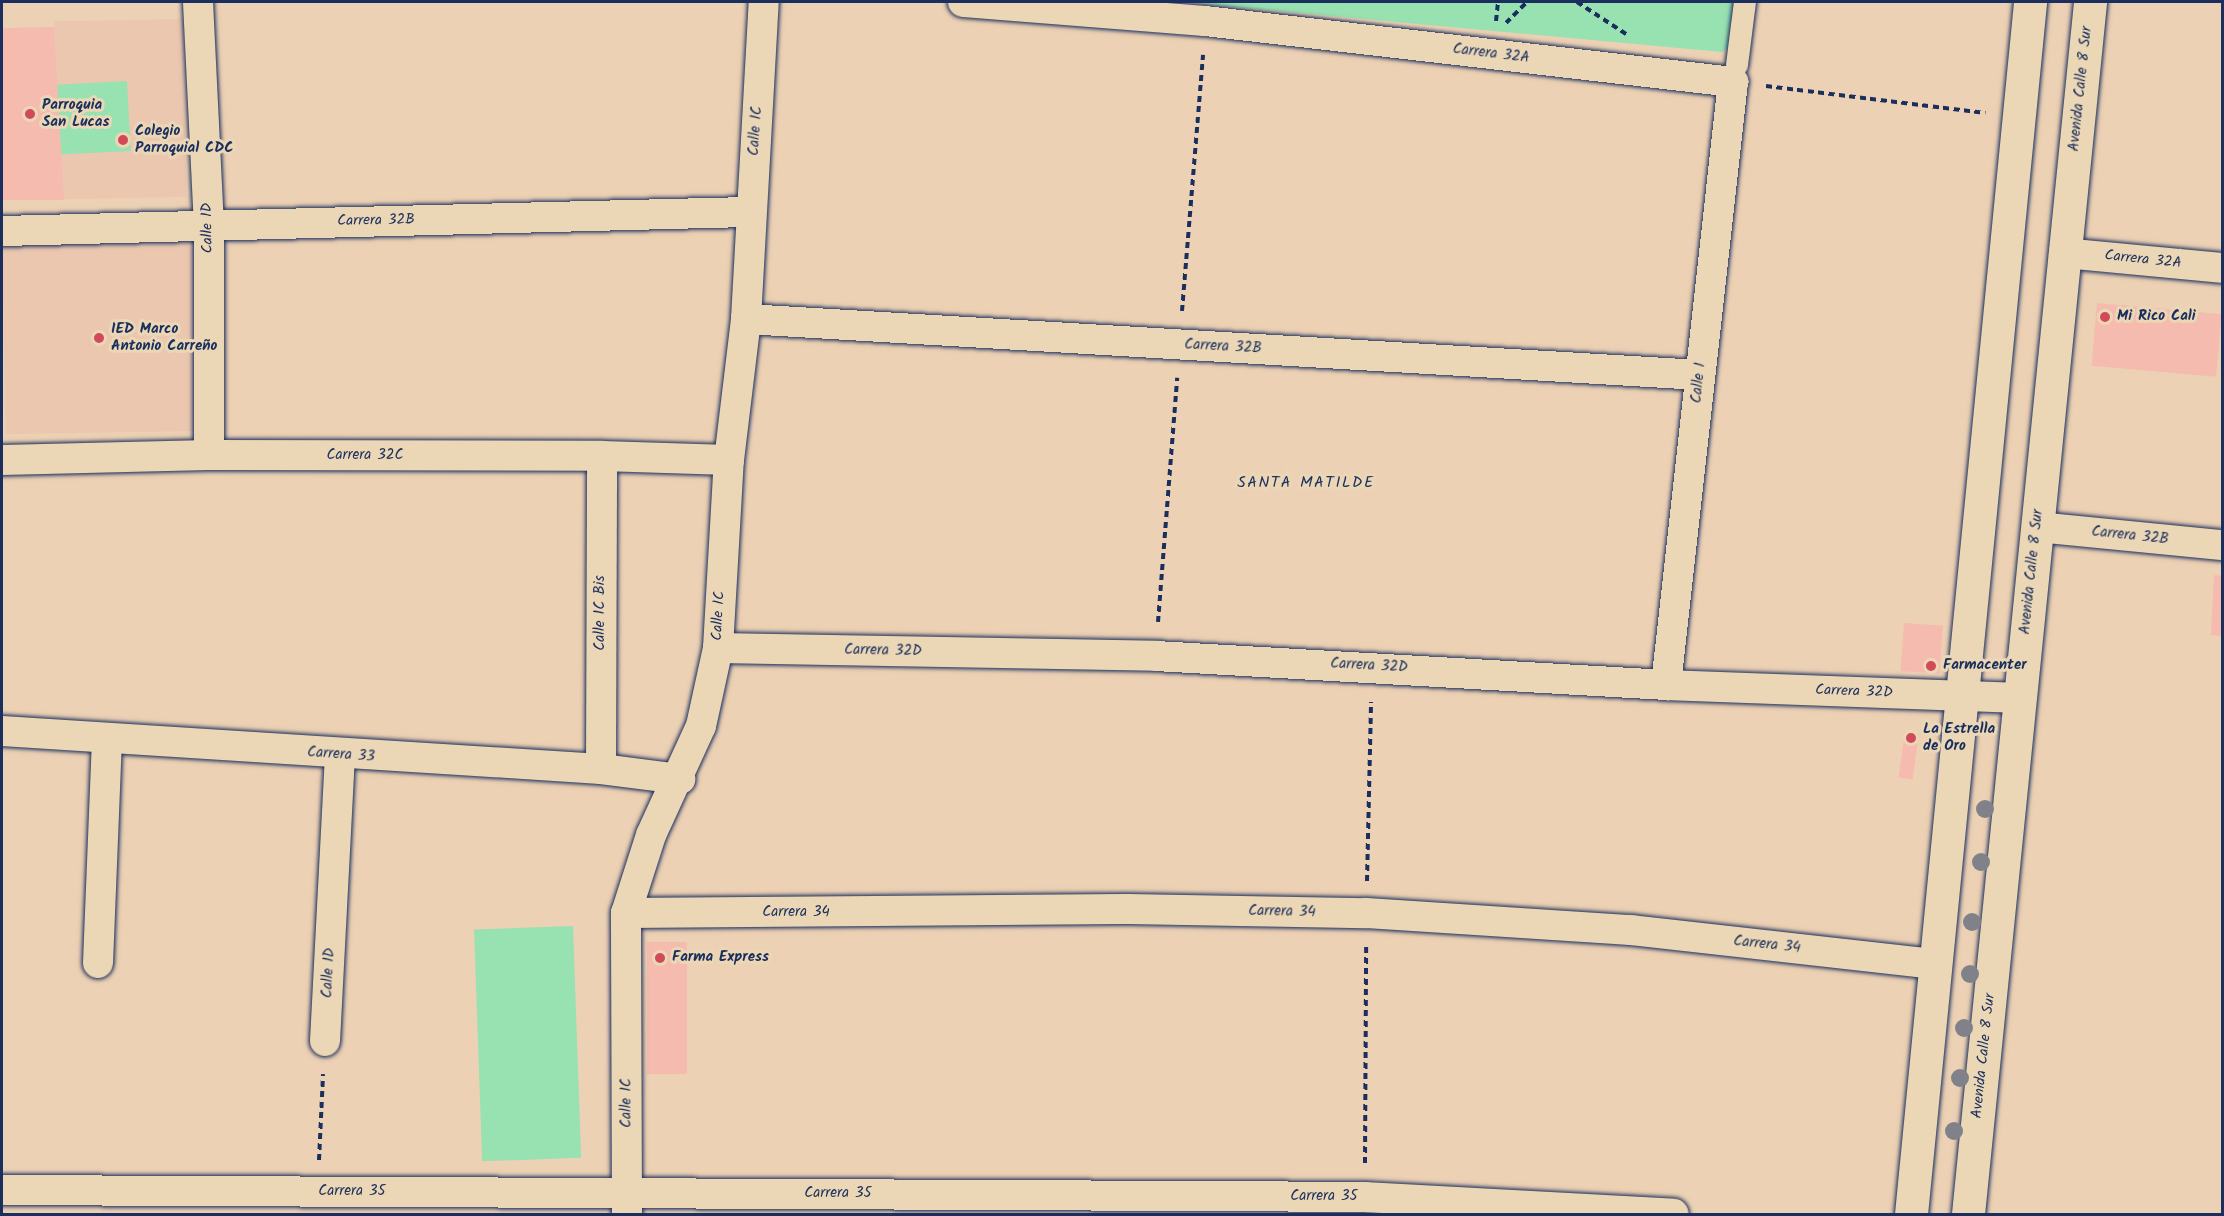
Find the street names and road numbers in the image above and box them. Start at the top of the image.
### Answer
street label: Avenida Calle 8 Sur [2065,26,2097,152]
street label: Carrera 32A [1452,40,1530,68]
street label: Calle 1C [745,106,767,156]
street label: Calle 1D [199,203,217,253]
street label: Carrera 32B [337,211,415,231]
street label: Carrera 32A [2104,247,2182,273]
street label: Carrera 32B [1184,336,1262,358]
street label: Calle 1 [1688,362,1710,404]
street label: Carrera 32C [327,447,403,465]
street label: Avenida Calle 8 Sur [2016,509,2048,635]
street label: Carrera 32B [2090,523,2170,549]
street label: Calle 1C Bis [592,575,610,651]
street label: Calle 1C [709,591,729,641]
street label: Carrera 32D [844,641,922,661]
street label: Carrera 32D [1330,655,1408,677]
street label: Carrera 32D [1815,682,1893,702]
street label: Carrera 33 [307,744,375,766]
street label: Carrera 34 [1248,902,1316,922]
street label: Carrera 34 [762,904,830,922]
street label: Carrera 34 [1732,933,1802,957]
street label: Calle 1D [319,947,339,999]
street label: Avenida Calle 8 Sur [1968,993,2000,1119]
street label: Calle 1C [618,1078,636,1128]
street label: Carrera 35 [318,1183,386,1201]
street label: Carrera 35 [804,1185,872,1203]
street label: Carrera 35 [1290,1188,1358,1206]

